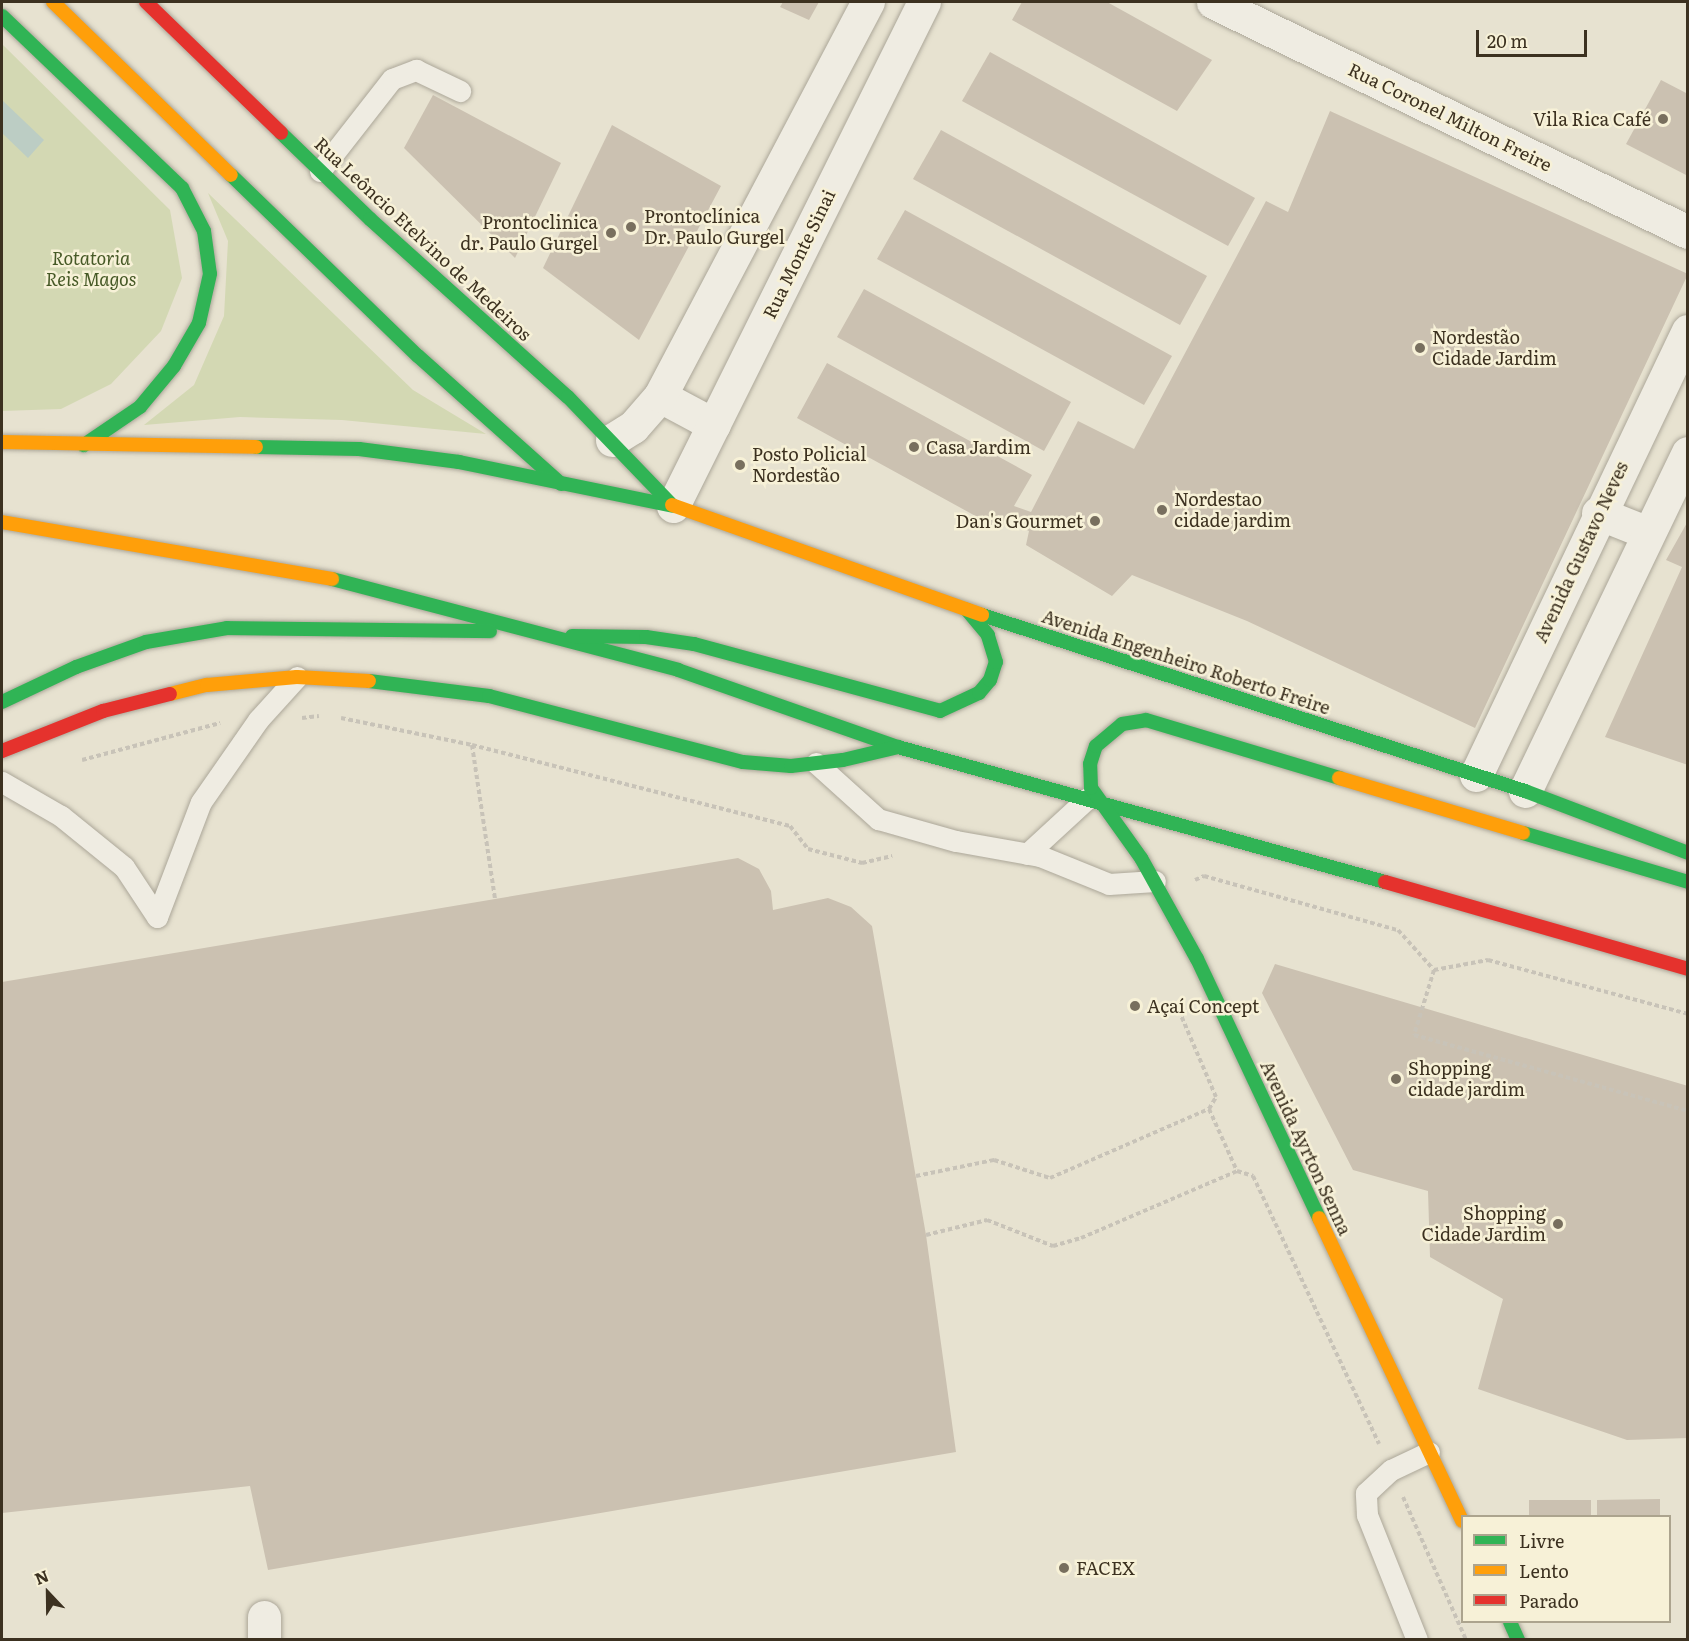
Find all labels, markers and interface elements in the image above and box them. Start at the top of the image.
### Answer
scale bar [1479,18,1590,56]
text: 20 m [1487,27,1528,54]
street label: Rua Coronel Milton Freire [1345,58,1555,176]
place label: Vila Rica Café [1533,108,1651,130]
marker: Vila Rica Café [1656,112,1670,126]
street label: Rua Leôncio Etelvino de Medeiros [310,133,536,345]
street label: Rua Monte Sinai [758,186,840,322]
place label: Prontoclínica Dr. Paulo Gurgel [644,206,785,248]
place label: Prontoclinica dr. Paulo Gurgel [460,212,598,254]
marker: Prontoclínica Dr. Paulo Gurgel [622,218,640,236]
marker: Prontoclinica dr. Paulo Gurgel [602,224,620,242]
park label: Rotatoria Reis Magos [46,248,136,290]
place label: Nordestão Cidade Jardim [1432,327,1557,370]
marker: Nordestão Cidade Jardim [1413,341,1427,355]
place label: Casa Jardim [926,436,1031,458]
marker: Casa Jardim [907,440,921,454]
place label: Posto Policial Nordestão [752,444,866,486]
marker: Posto Policial Nordestão [733,458,747,472]
street label: Avenida Gustavo Neves [1530,458,1632,646]
place label: Nordestao cidade jardim [1174,489,1291,532]
marker: Nordestao cidade jardim [1155,503,1169,517]
place label: Dan's Gourmet [955,510,1083,532]
marker: Dan's Gourmet [1088,514,1102,528]
street label: Avenida Engenheiro Roberto Freire [1039,605,1333,719]
place label: Açaí Concept [1147,995,1259,1017]
marker: Açaí Concept [1128,999,1142,1013]
street label: Avenida Ayrton Senna [1256,1057,1356,1239]
place label: Shopping cidade jardim [1408,1058,1525,1100]
marker: Shopping cidade jardim [1389,1072,1403,1086]
place label: Shopping Cidade Jardim [1421,1203,1546,1246]
marker: Shopping Cidade Jardim [1551,1217,1565,1231]
legend [1461,1515,1671,1623]
text: Livre [1519,1527,1564,1554]
place label: FACEX [1076,1557,1135,1579]
text: Lento [1519,1557,1569,1584]
marker: FACEX [1057,1561,1071,1575]
north arrow [18,1563,78,1623]
text: N [31,1563,52,1590]
text: Parado [1519,1587,1579,1614]

